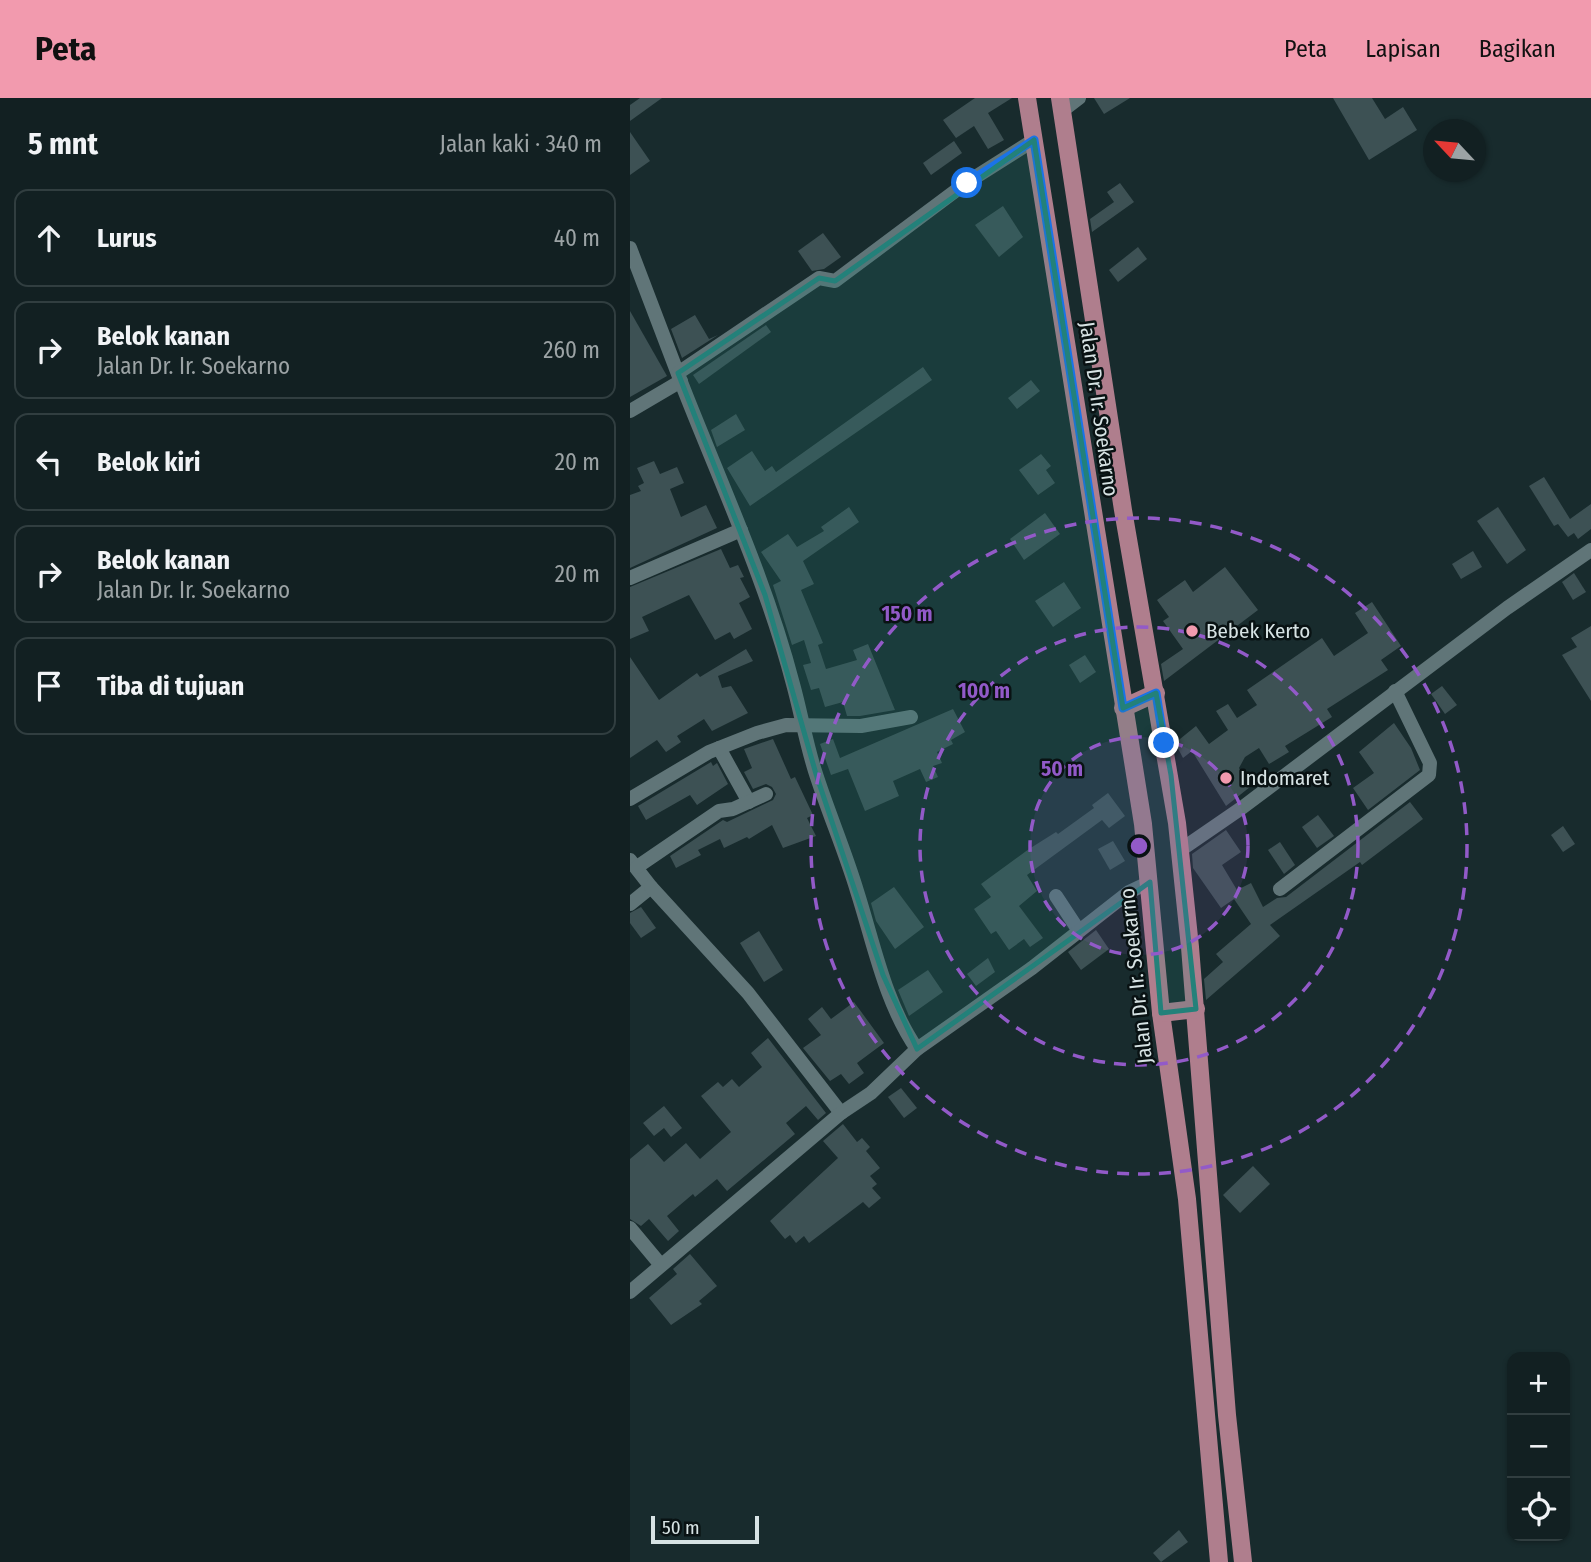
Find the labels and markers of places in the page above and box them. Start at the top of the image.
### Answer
place label: Bebek Kerto [1206,618,1310,644]
marker: Bebek Kerto [1184,623,1200,639]
place label: Indomaret [1240,765,1329,791]
marker: Indomaret [1218,770,1234,786]
centre of rings [1127,834,1151,858]

